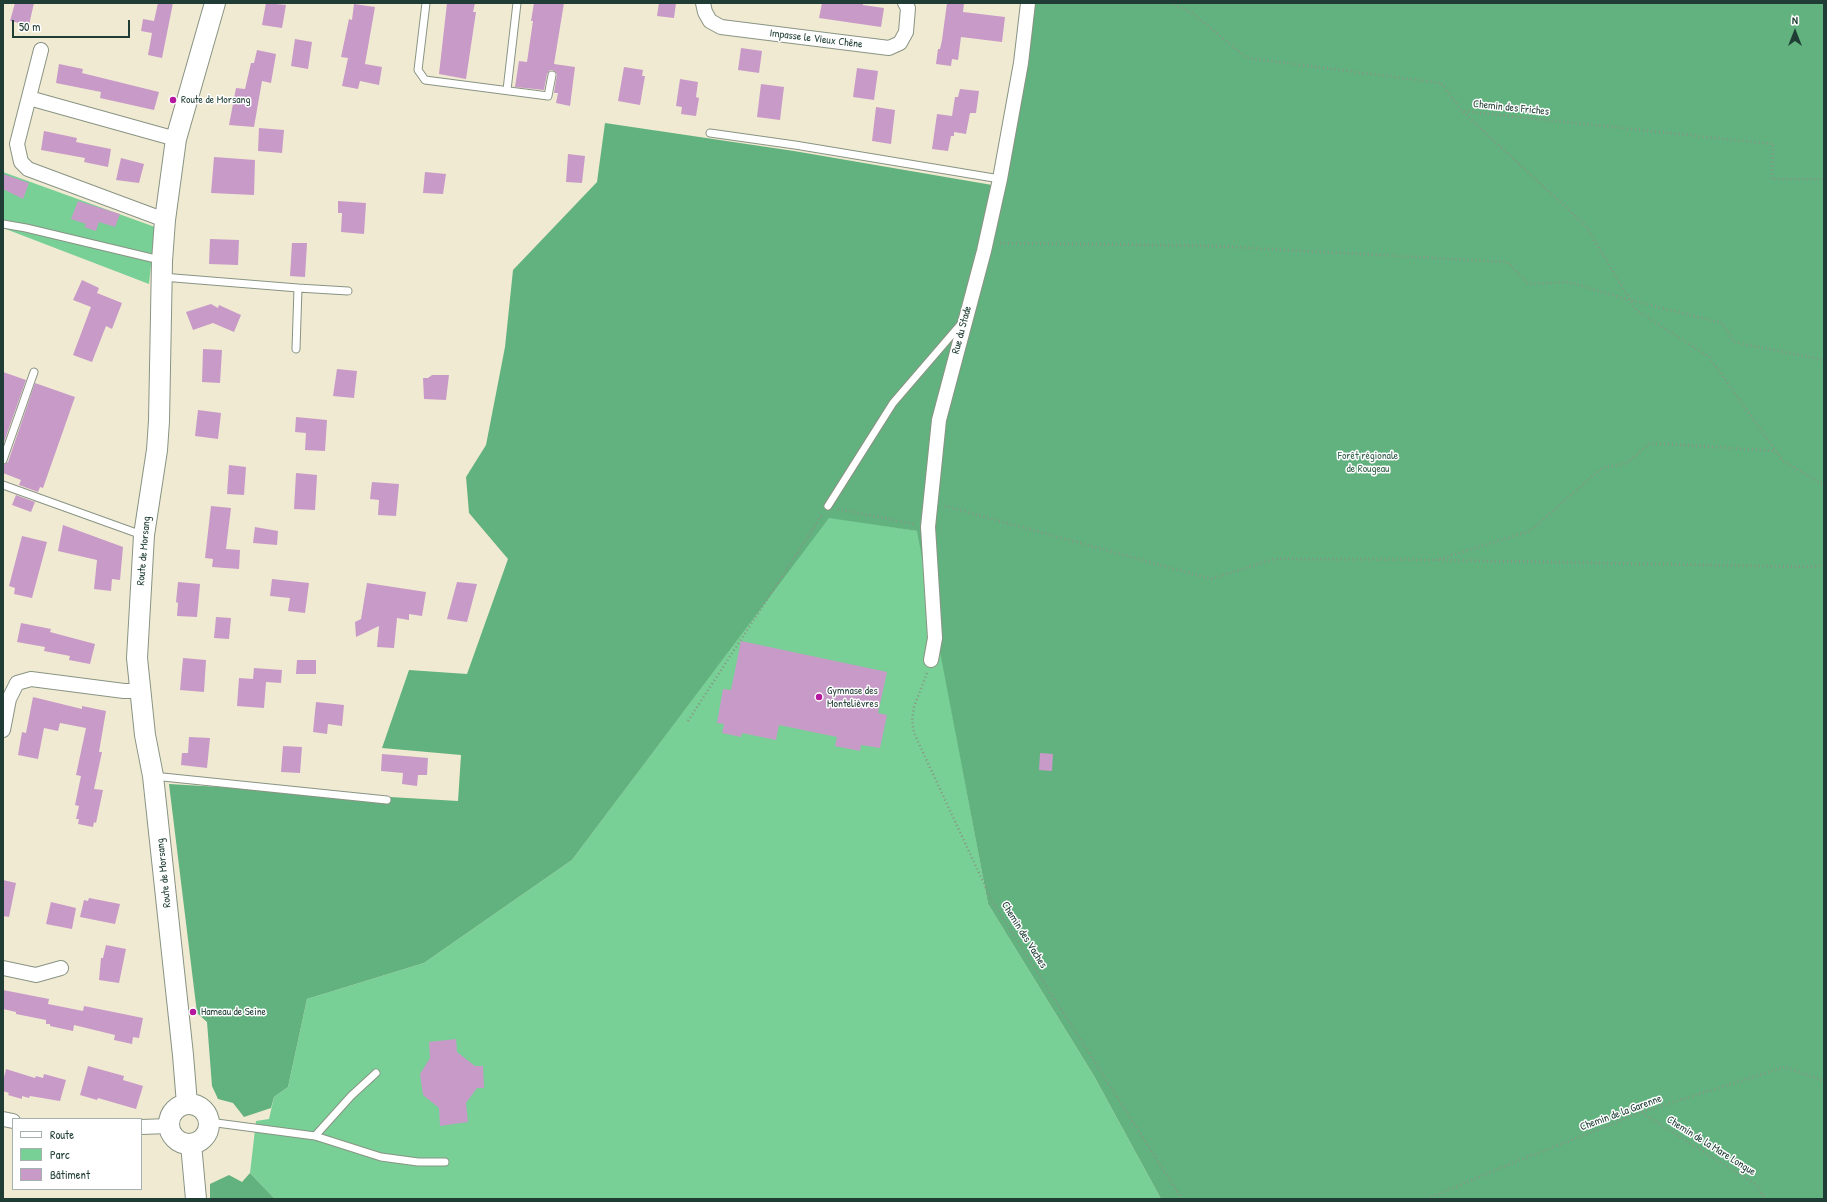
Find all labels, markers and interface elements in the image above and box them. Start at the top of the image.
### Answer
scale bar [14,12,132,38]
north arrow [1775,12,1815,52]
text: N [1792,13,1798,27]
text: 50 m [19,18,40,35]
street label: Impasse le Vieux Chêne [769,27,863,51]
place label: Route de Morsang [181,93,250,107]
marker: Route de Morsang [168,95,178,105]
street label: Chemin des Friches [1472,97,1550,119]
street label: Rue du Stade [949,304,975,356]
park label: Forêt régionale de Rougeau [1338,449,1398,475]
street label: Route de Morsang [134,516,154,586]
place label: Gymnase des Montelièvres [827,684,878,710]
marker: Gymnase des Montelièvres [814,692,824,702]
street label: Route de Morsang [154,838,174,908]
street label: Chemin des Vaches [998,899,1050,971]
place label: Hameau de Seine [201,1005,266,1019]
marker: Hameau de Seine [188,1007,198,1017]
street label: Chemin de la Garenne [1578,1092,1664,1134]
street label: Chemin de la Mare Longue [1664,1113,1758,1179]
legend [12,1118,142,1190]
text: Route [50,1126,74,1143]
text: Parc [50,1146,70,1163]
text: Bâtiment [50,1166,90,1183]

